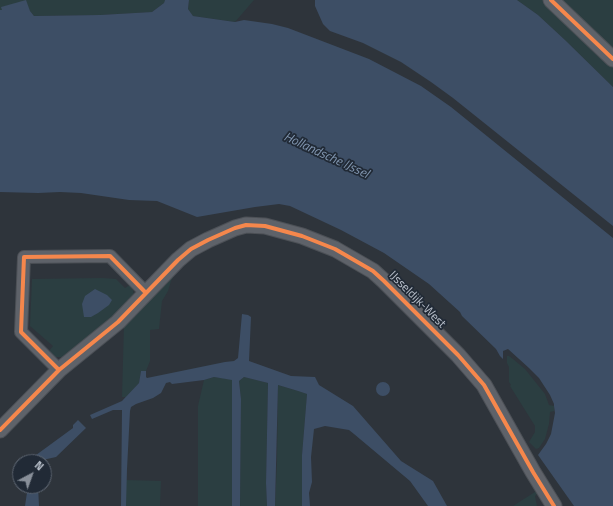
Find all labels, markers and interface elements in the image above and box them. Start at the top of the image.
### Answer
water label: Hollandsche IJssel [281,129,371,183]
street label: IJsseldijk-West [386,269,448,331]
north arrow [12,454,52,494]
text: N [31,457,47,474]

